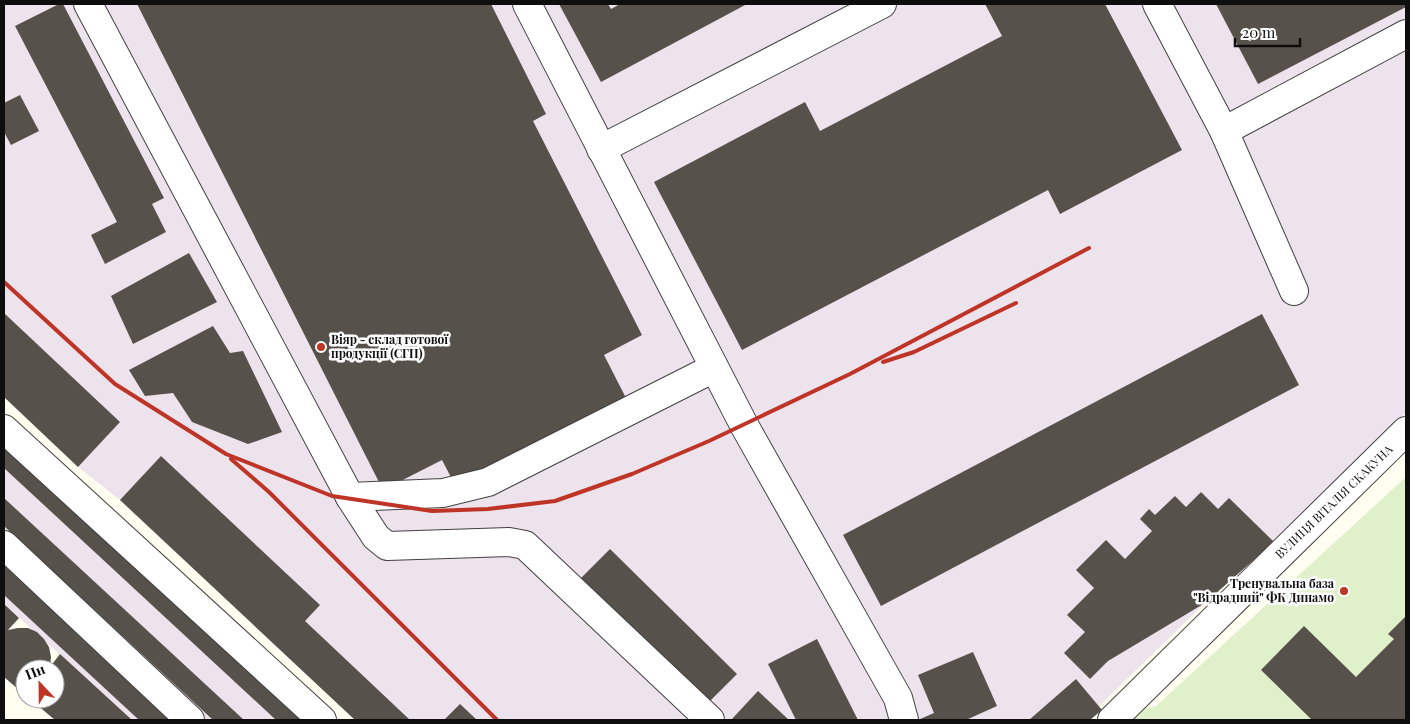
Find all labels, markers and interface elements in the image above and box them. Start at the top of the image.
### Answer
scale bar [1235,15,1300,47]
text: 20 m [1242,22,1276,42]
place label: Віяр - склад готової продукції (СГП) [331,331,449,361]
marker: Віяр - склад готової продукції (СГП) [315,341,327,353]
street label: ВУЛИЦЯ ВІТАЛІЯ СКАКУНА [1271,441,1396,562]
place label: Тренувальна база "Відрадний" ФК Динамо [1193,575,1335,605]
marker: Тренувальна база "Відрадний" ФК Динамо [1338,585,1350,597]
north arrow [15,659,65,709]
text: Пн [22,659,48,684]

